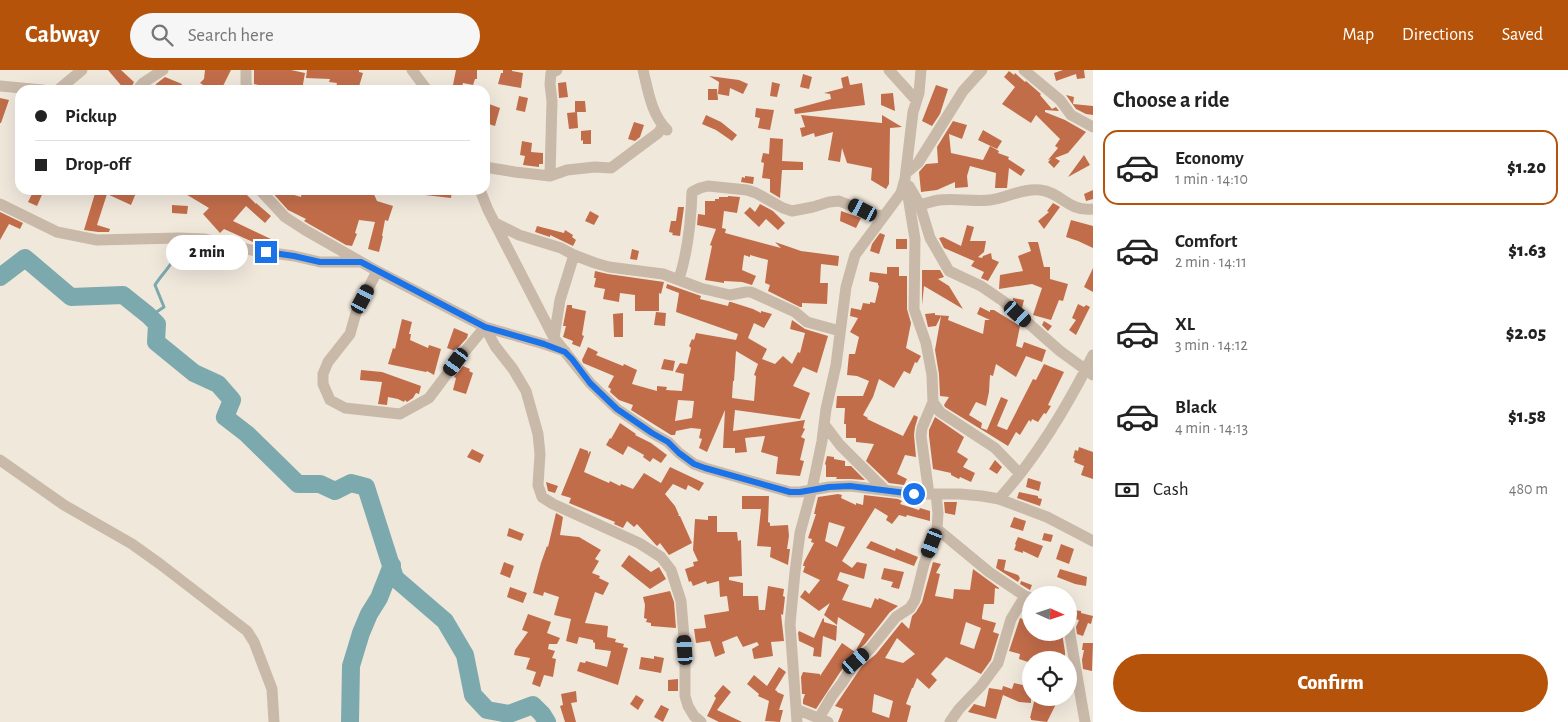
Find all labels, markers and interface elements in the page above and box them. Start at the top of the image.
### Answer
search box [130,13,480,58]
icon: search [148,21,176,49]
text: Cabway [25,23,100,47]
text: Search here [188,26,274,45]
text: Map [1343,26,1374,44]
text: Directions [1402,26,1474,44]
text: Saved [1502,26,1543,44]
text: Choose a ride [1113,89,1229,111]
text: Pickup [65,107,117,126]
icon: car [1115,145,1160,190]
text: Economy [1175,149,1244,168]
text: Drop-off [65,155,130,174]
text: $1.20 [1507,158,1546,177]
text: 1 min · 14:10 [1175,171,1248,187]
car [846,197,879,223]
icon: car [1115,228,1160,273]
text: Comfort [1175,232,1237,251]
callout: 2 min [166,234,248,270]
route end [255,241,277,263]
text: $1.63 [1508,241,1546,260]
text: 2 min [189,244,225,260]
text: 2 min · 14:11 [1175,254,1247,270]
car [349,282,376,316]
car [1001,298,1034,330]
icon: car [1115,311,1160,356]
text: XL [1175,315,1195,334]
text: $2.05 [1506,324,1546,343]
text: 3 min · 14:12 [1175,337,1248,353]
car [441,345,470,379]
icon: car [1115,394,1160,439]
text: Black [1175,398,1217,417]
text: $1.58 [1508,407,1546,426]
text: 4 min · 14:13 [1175,420,1248,436]
icon: cash [1113,476,1141,504]
text: Cash [1153,480,1189,499]
text: 480 m [1509,481,1548,497]
route start [903,483,925,505]
car [919,526,944,560]
north arrow [1022,586,1078,641]
map controls [1022,586,1077,706]
car [676,635,693,665]
car [839,645,872,677]
button: locate [1022,651,1077,706]
button: Confirm [1113,654,1548,712]

